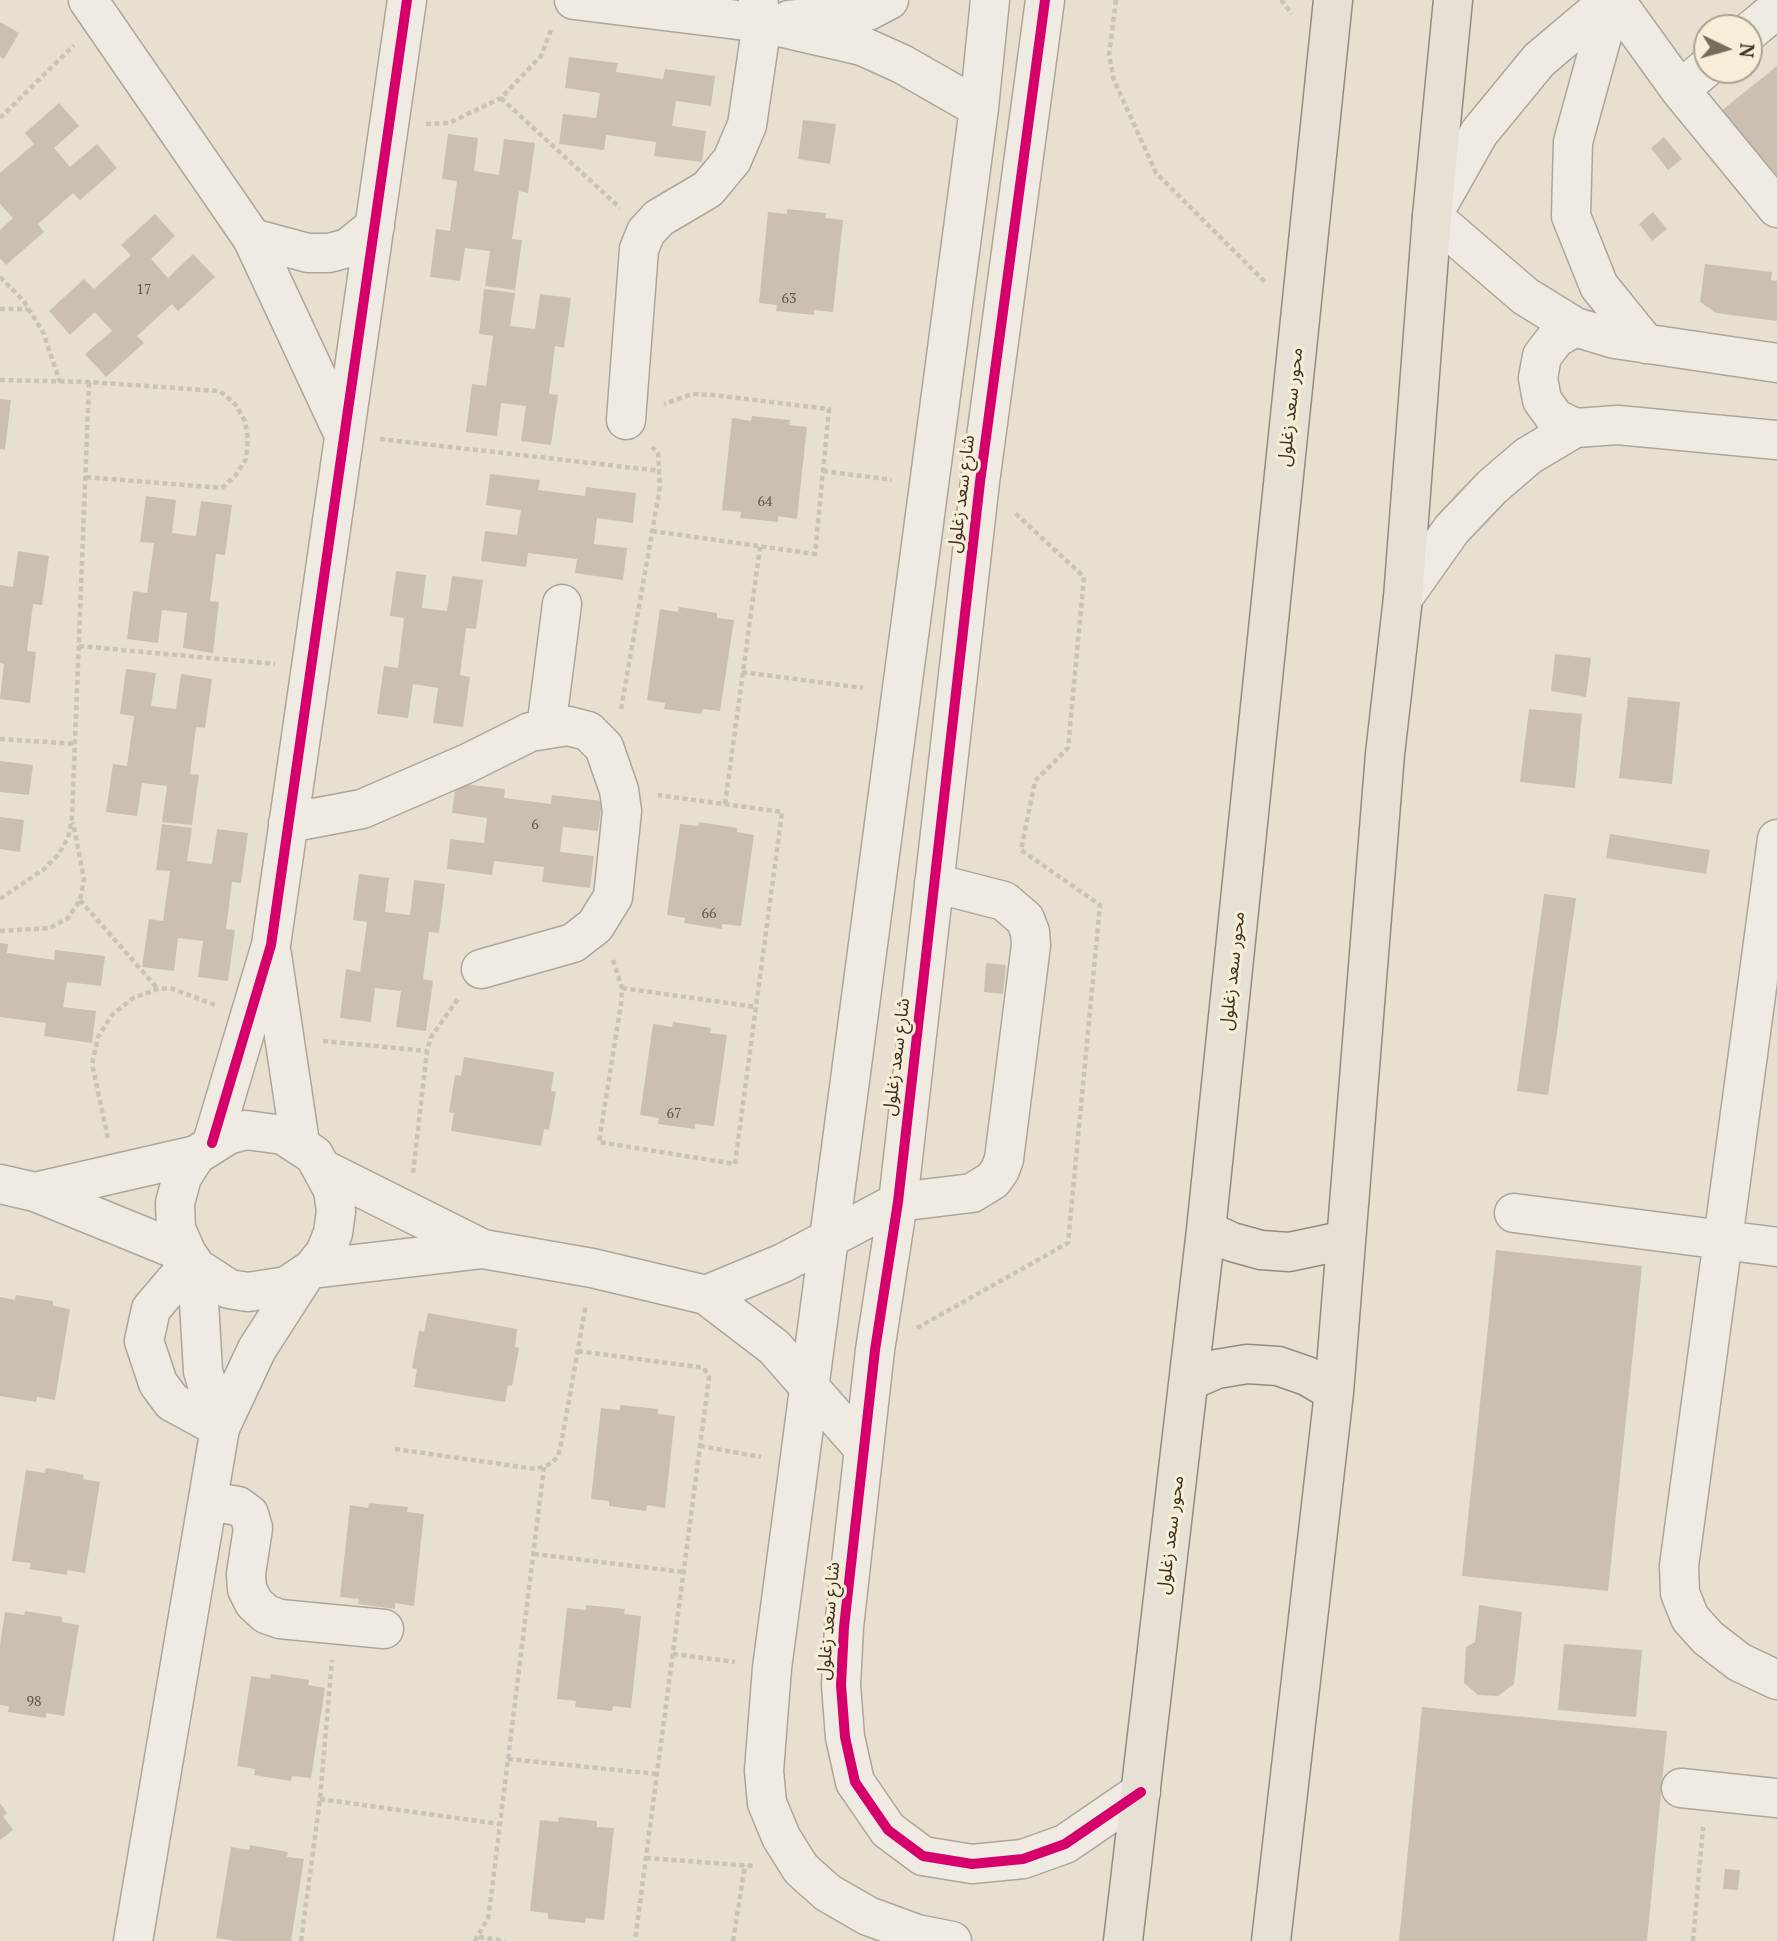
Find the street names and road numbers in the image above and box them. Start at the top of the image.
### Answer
street label: محور سعد زغلول [1274,346,1308,468]
street label: شارع سعد زغلول [944,434,980,554]
street label: محور سعد زغلول [1216,910,1250,1032]
street label: شارع سعد زغلول [879,997,915,1117]
street label: محور سعد زغلول [1153,1474,1189,1596]
street label: شارع سعد زغلول [813,1561,845,1681]

